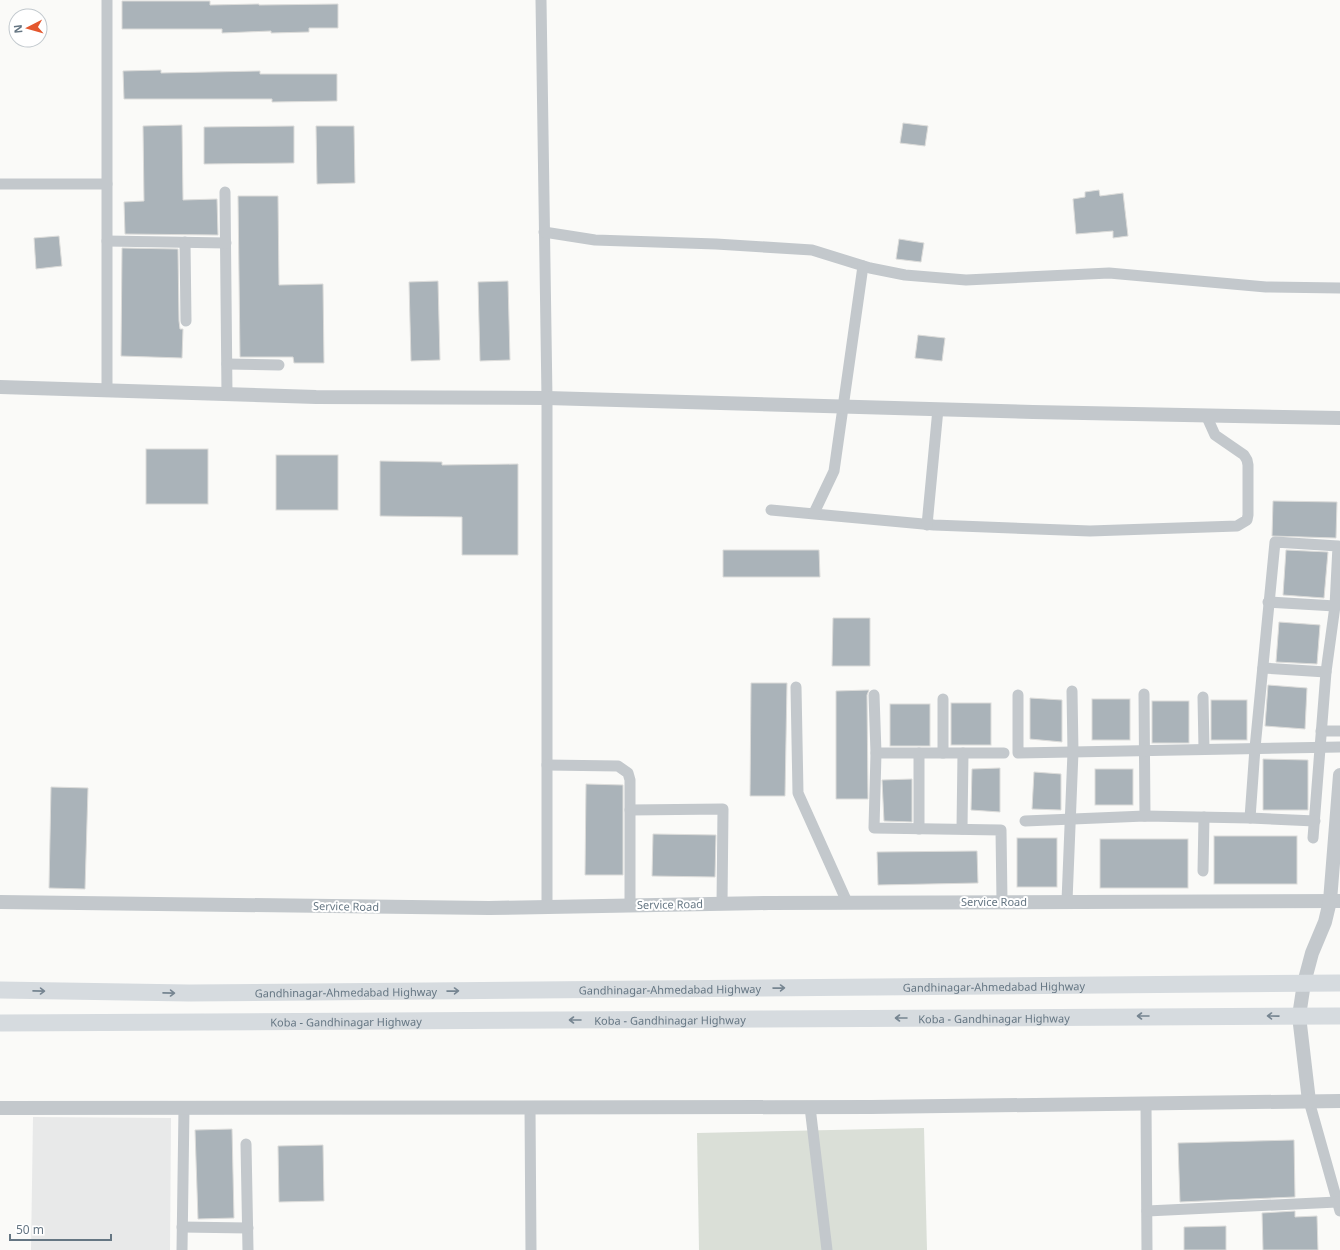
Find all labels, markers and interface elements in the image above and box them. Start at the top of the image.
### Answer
north arrow [8,8,48,48]
text: N [10,24,25,34]
street label: Service Road [961,894,1027,909]
street label: Service Road [637,896,703,912]
street label: Service Road [313,898,379,914]
street label: Gandhinagar-Ahmedabad Highway [903,978,1086,994]
street label: Gandhinagar-Ahmedabad Highway [579,981,762,997]
street label: Gandhinagar-Ahmedabad Highway [255,983,438,1000]
one-way arrow [772,984,785,992]
one-way arrow [32,987,45,995]
one-way arrow [446,987,459,995]
one-way arrow [162,989,175,997]
street label: Koba - Gandhinagar Highway [918,1010,1070,1026]
street label: Koba - Gandhinagar Highway [594,1012,746,1027]
one-way arrow [1137,1012,1150,1020]
one-way arrow [1267,1012,1280,1020]
street label: Koba - Gandhinagar Highway [270,1013,422,1029]
one-way arrow [895,1014,908,1022]
one-way arrow [569,1016,582,1024]
scale bar [10,1216,111,1242]
text: 50 m [16,1221,44,1238]

